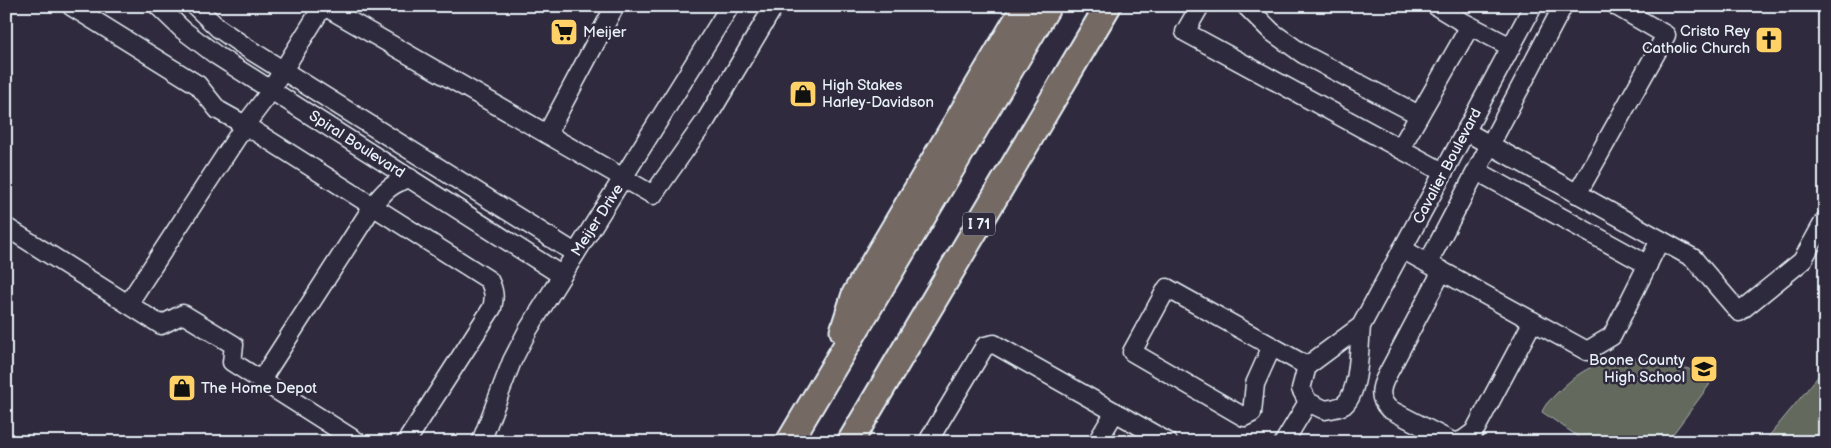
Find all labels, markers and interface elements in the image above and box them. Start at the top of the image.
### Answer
supermarket icon: Meijer [549,17,579,47]
place label: Cristo Rey Catholic Church [1642,22,1750,58]
place label: Meijer [583,23,627,42]
church icon: Cristo Rey Catholic Church [1754,25,1784,55]
place label: High Stakes Harley-Davidson [822,76,934,112]
shop icon: High Stakes Harley-Davidson [788,79,818,109]
street label: Cavalier Boulevard [1409,105,1486,227]
street label: Spiral Boulevard [305,106,408,183]
street label: Meijer Drive [567,180,628,260]
road number: I 71 [963,212,995,235]
place label: Boone County High School [1589,351,1685,387]
school or university icon: Boone County High School [1689,354,1719,384]
shop icon: The Home Depot [167,373,197,403]
place label: The Home Depot [201,379,317,398]

